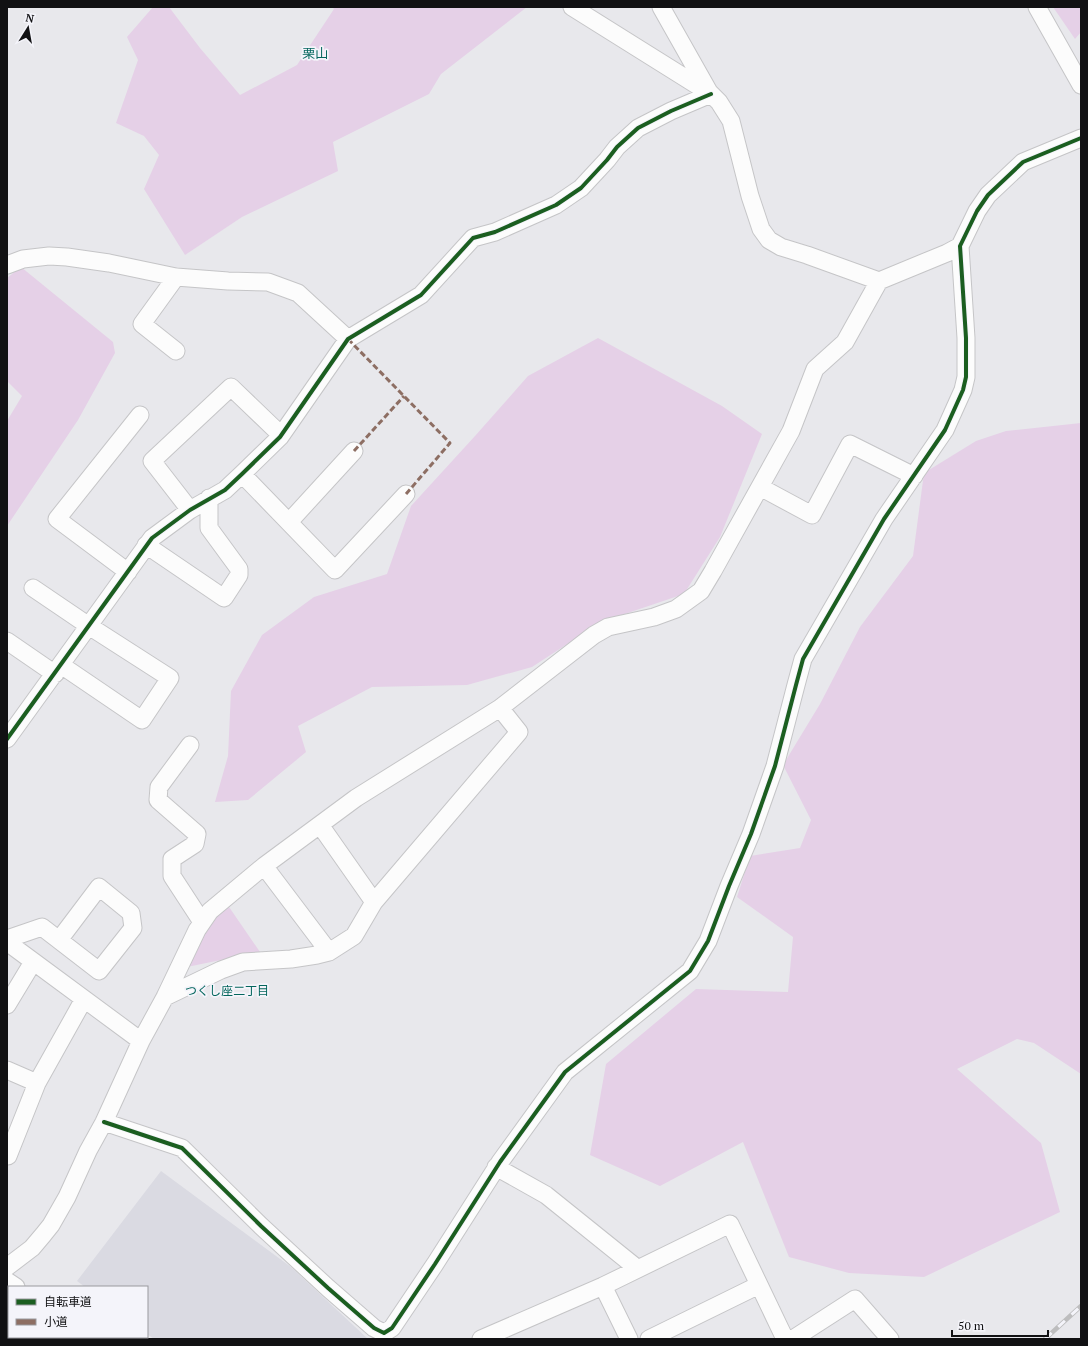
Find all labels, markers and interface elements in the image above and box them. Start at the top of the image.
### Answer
north arrow [8,8,48,48]
text: N [24,11,36,26]
district label: 栗山 [302,44,328,62]
district label: つくし座二丁目 [185,983,269,998]
legend [8,1286,148,1338]
text: 自転車道 [44,1294,92,1309]
scale bar [952,1312,1048,1338]
text: 小道 [44,1314,68,1329]
text: 50 m [958,1318,985,1333]

